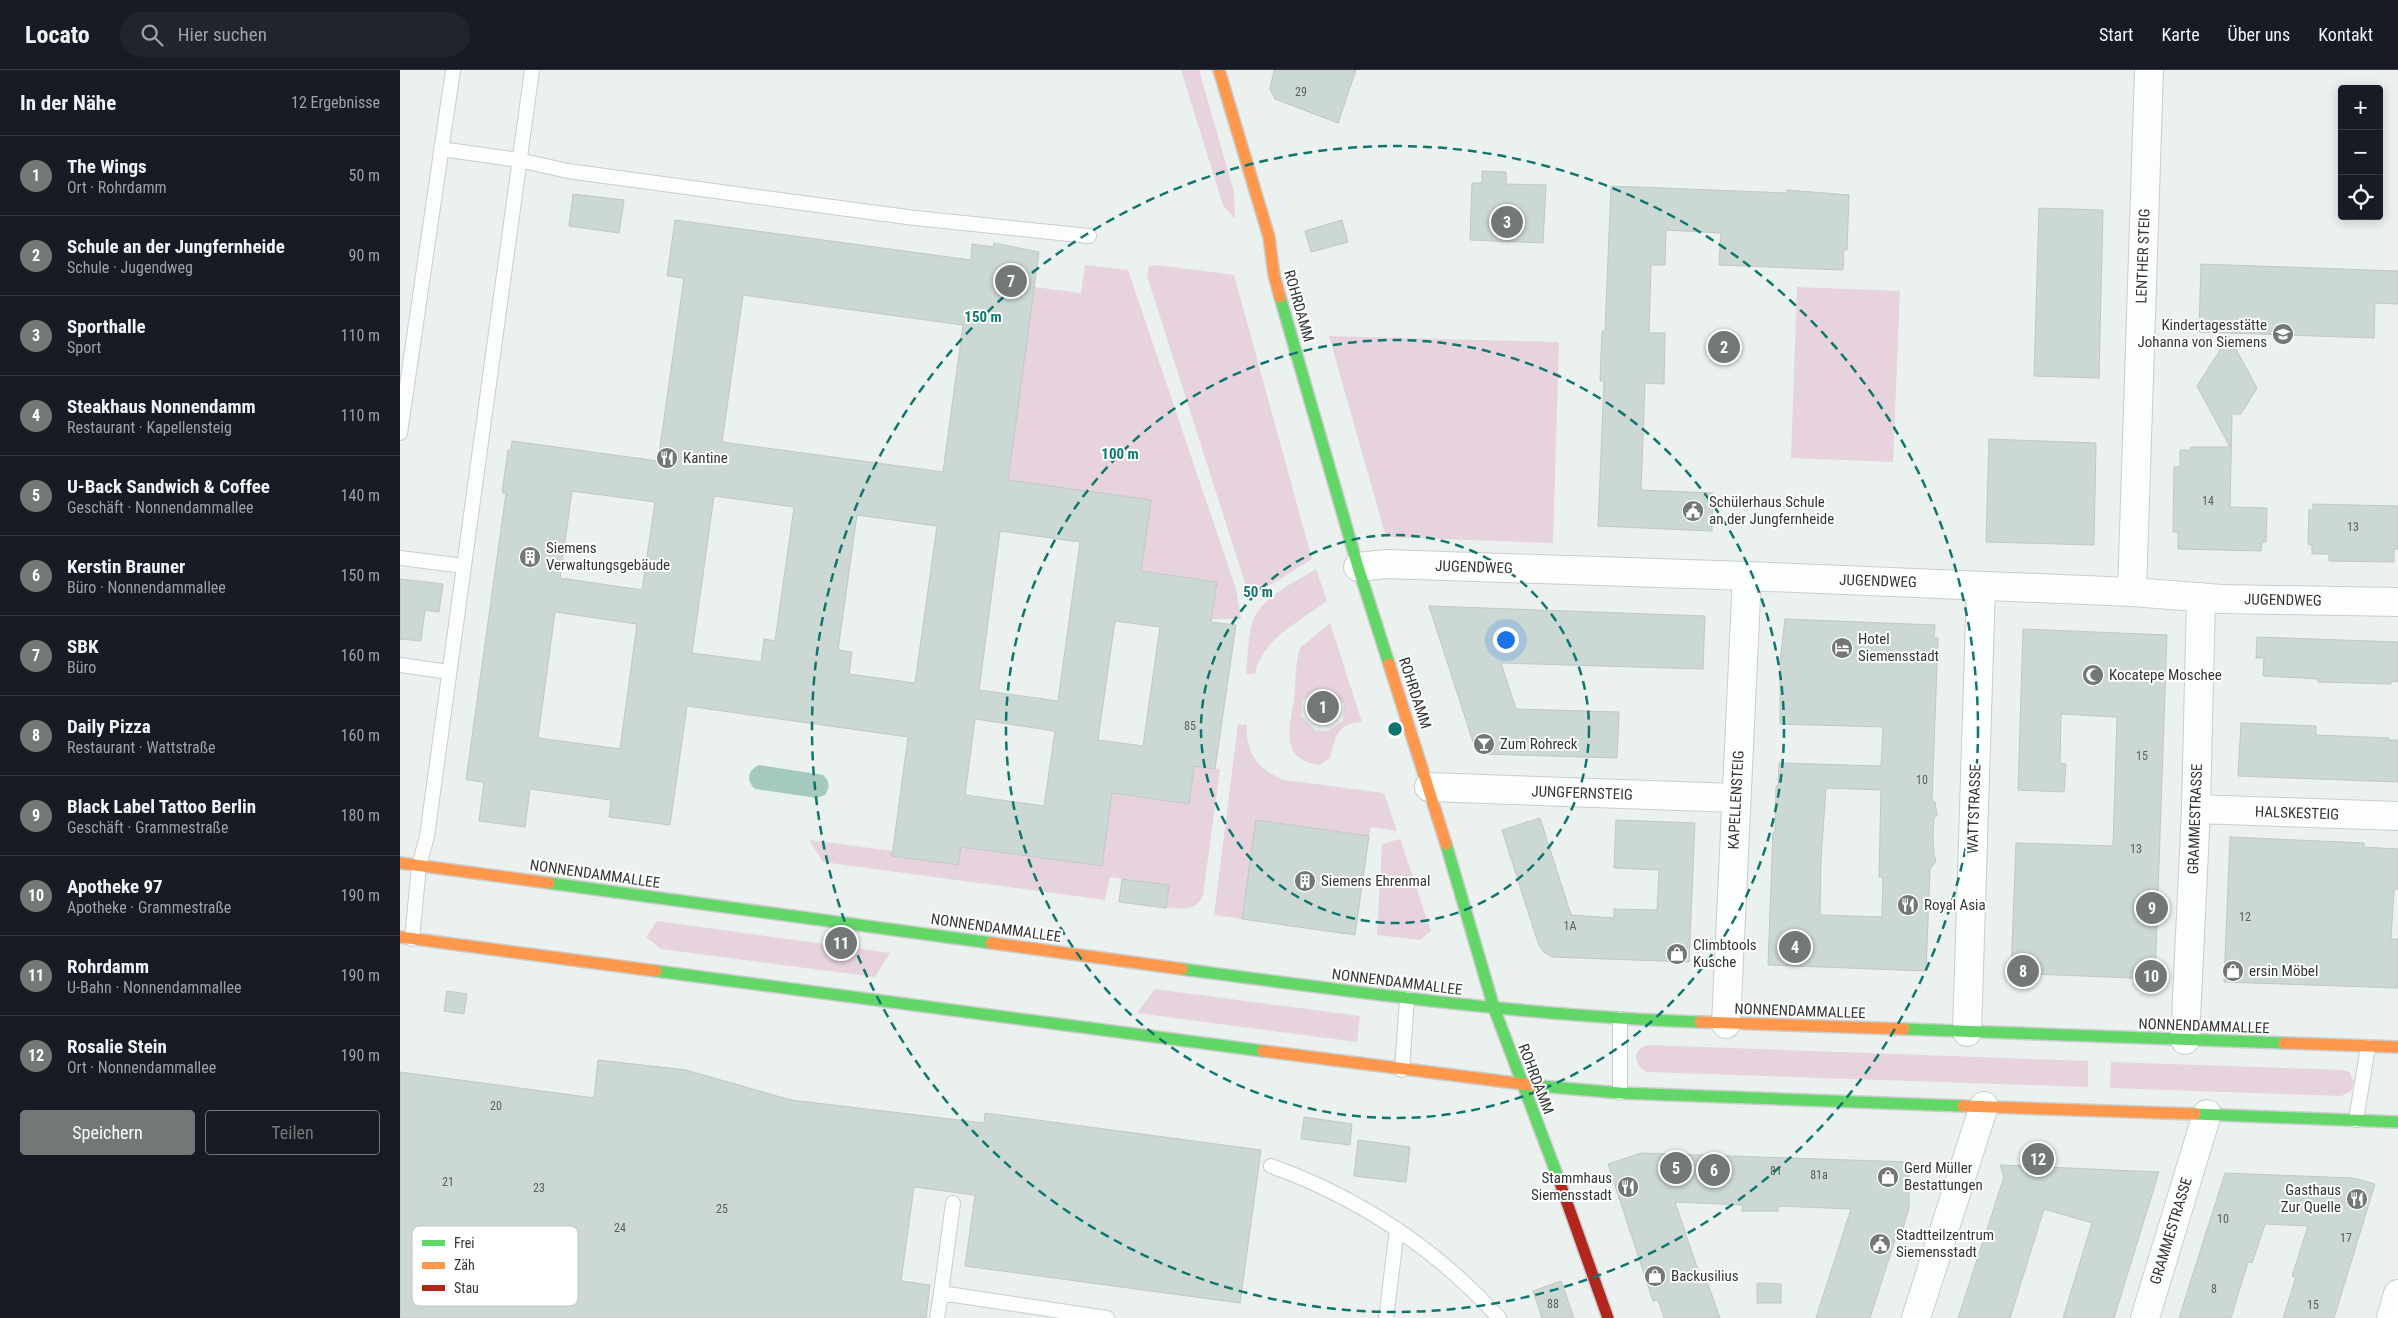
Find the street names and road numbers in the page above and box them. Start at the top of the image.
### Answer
street label: LENTHER STEIG [2132,208,2154,304]
street label: ROHRDAMM [1280,268,1318,344]
street label: JUGENDWEG [1435,557,1513,577]
street label: JUGENDWEG [1839,571,1917,591]
street label: JUGENDWEG [2244,590,2322,610]
street label: ROHRDAMM [1395,655,1435,731]
street label: KAPELLENSTEIG [1724,750,1748,850]
street label: GRAMMESTRASSE [2184,763,2206,875]
street label: WATTSTRASSE [1963,764,1985,854]
street label: JUNGFERNSTEIG [1531,782,1633,804]
street label: HALSKESTEIG [2255,803,2339,823]
street label: NONNENDAMMALLEE [529,856,661,892]
street label: NONNENDAMMALLEE [930,910,1062,946]
street label: NONNENDAMMALLEE [1331,965,1463,999]
street label: NONNENDAMMALLEE [1734,1000,1866,1022]
street label: NONNENDAMMALLEE [2138,1015,2270,1037]
street label: ROHRDAMM [1514,1041,1558,1117]
street label: GRAMMESTRASSE [2146,1175,2196,1287]

